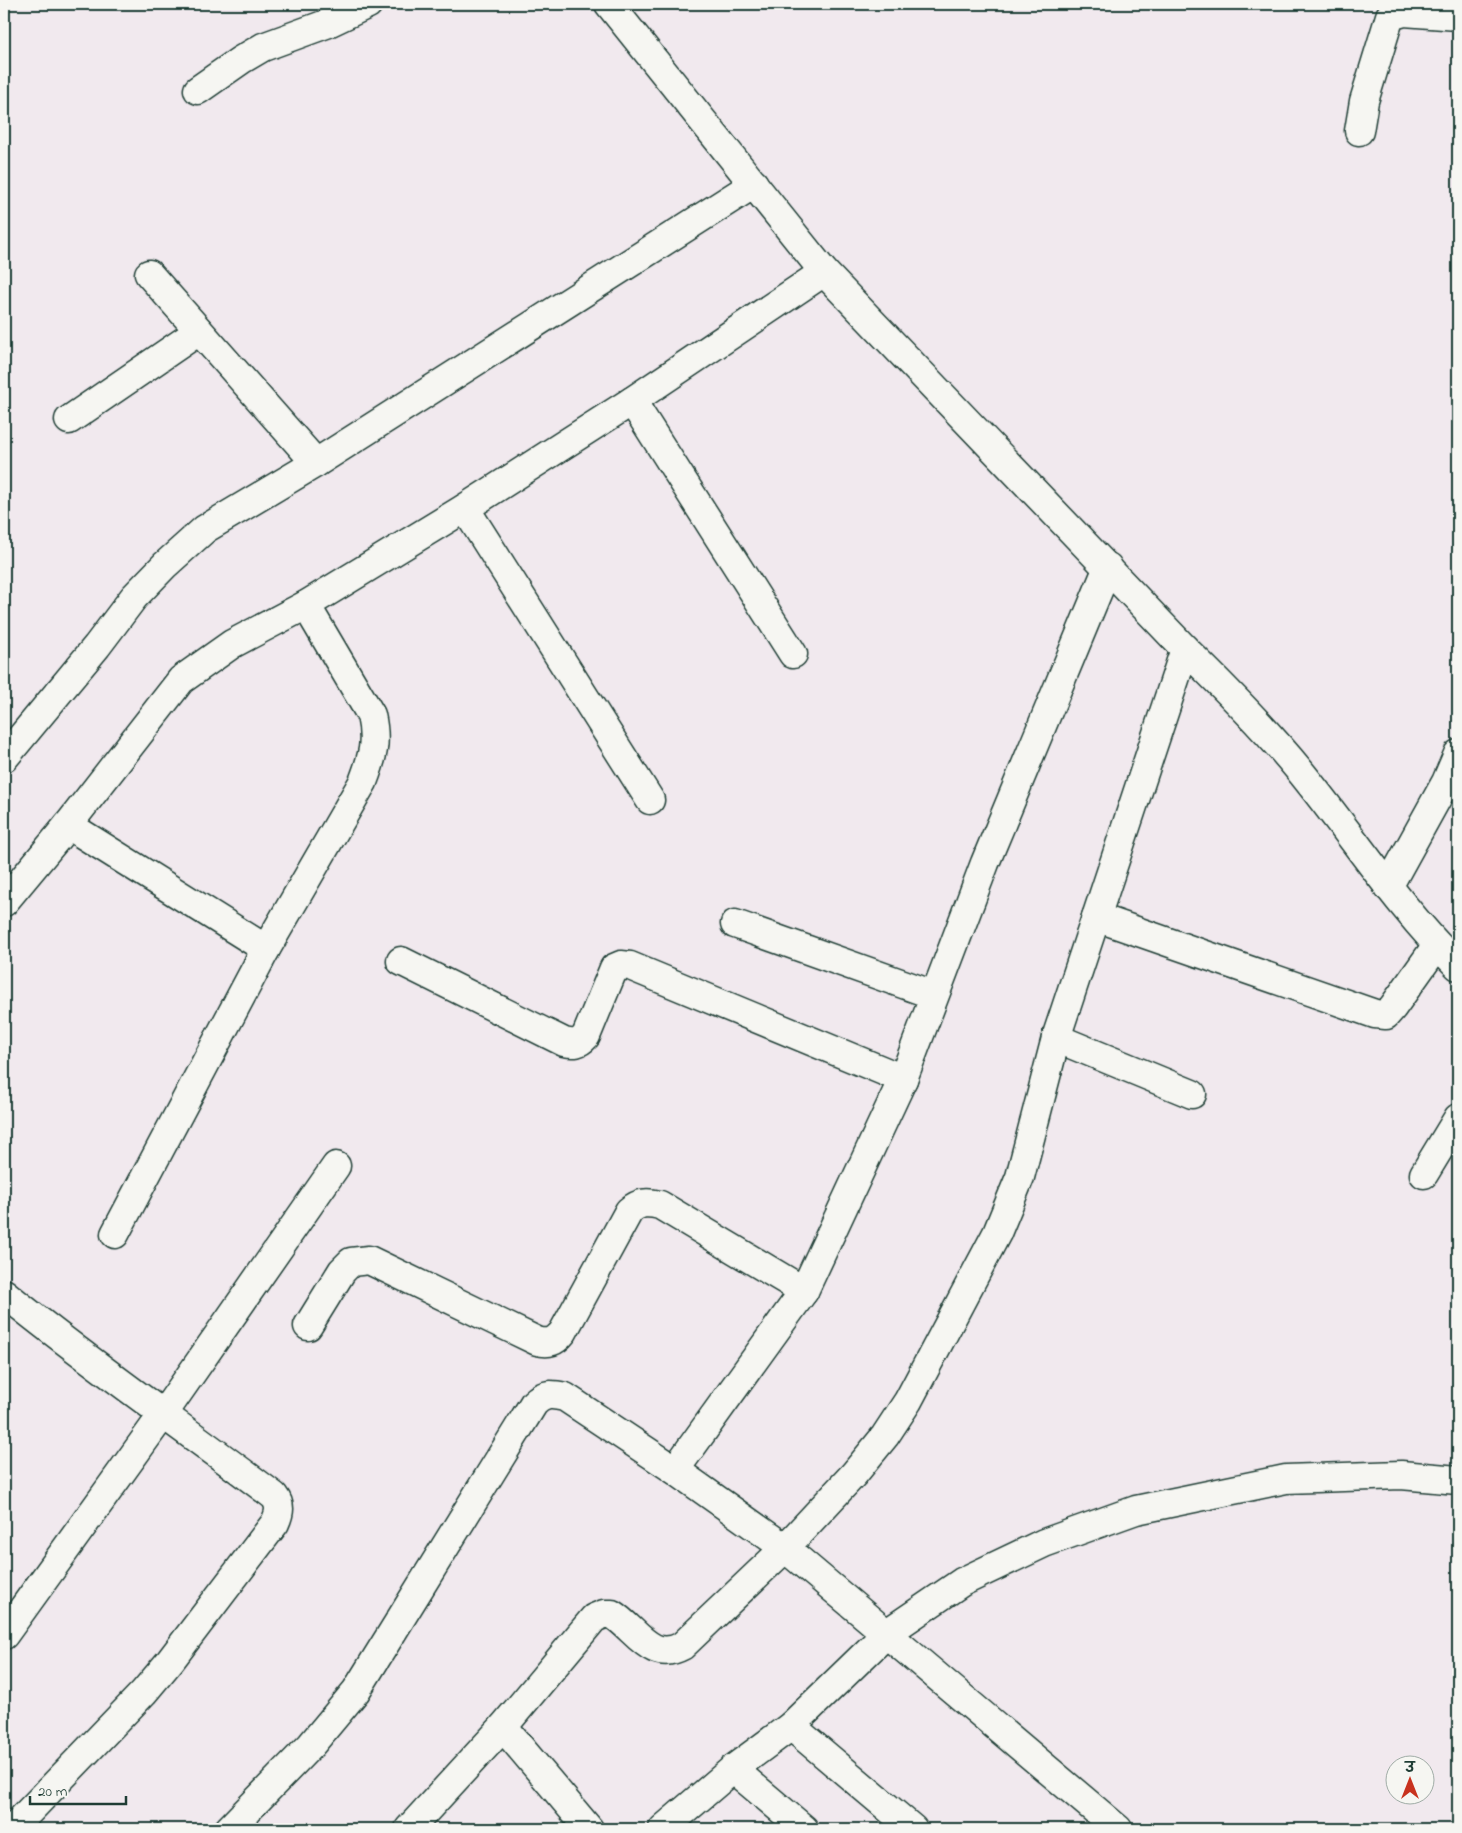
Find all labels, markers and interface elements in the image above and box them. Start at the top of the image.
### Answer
north arrow [1384,1756,1434,1806]
text: उ [1403,1758,1416,1779]
scale bar [30,1773,126,1805]
text: 20 m [38,1781,68,1803]

